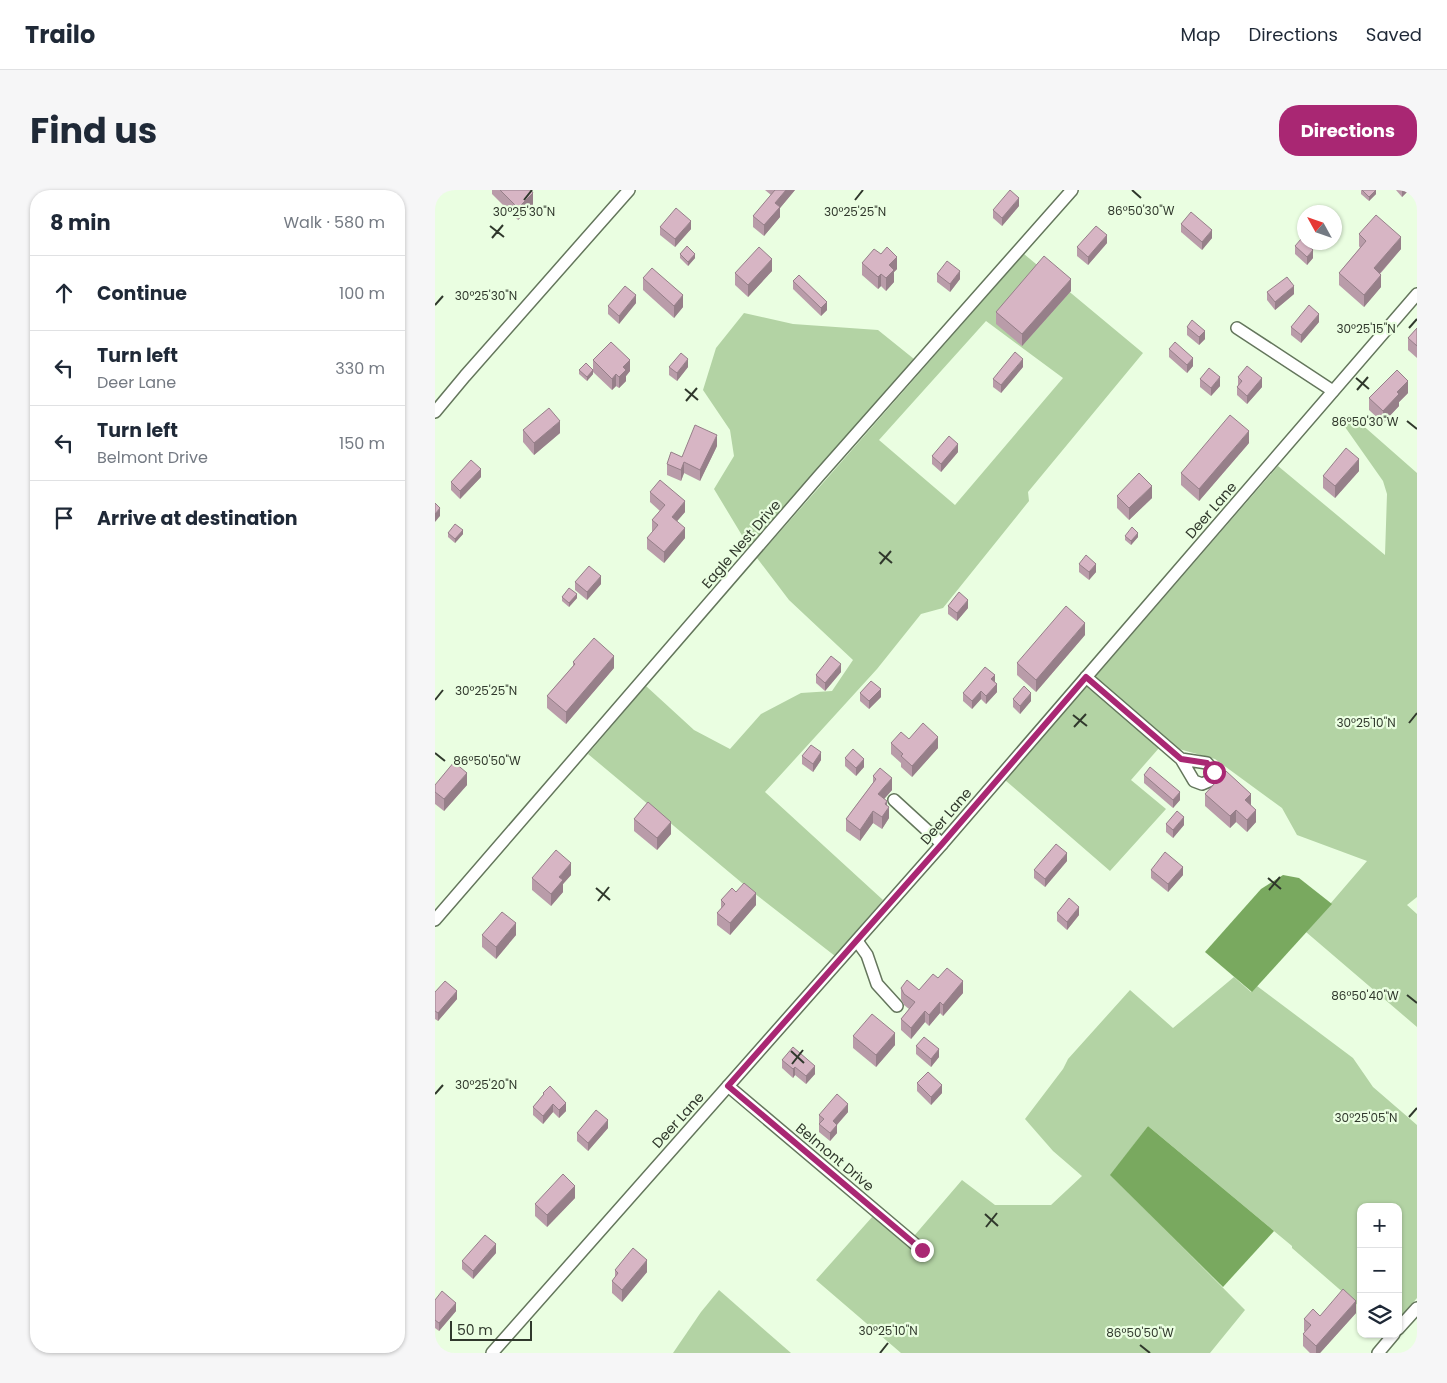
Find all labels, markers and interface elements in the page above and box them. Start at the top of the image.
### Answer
text: Trailo [25,18,95,51]
text: Map [1181,22,1220,47]
text: Directions [1248,22,1338,47]
text: Saved [1366,22,1422,47]
button: Directions [1279,105,1417,156]
text: Find us [30,106,157,155]
text: 86°50'30"W [1108,202,1175,219]
text: 30°25'30"N [493,203,555,220]
text: 30°25'25"N [824,203,886,220]
north arrow [1297,205,1342,250]
text: 8 min [50,208,111,237]
text: Walk · 580 m [284,211,385,234]
icon: ahead [50,279,78,307]
text: Continue [97,280,187,307]
text: 100 m [339,282,385,305]
text: 30°25'30"N [455,287,517,304]
text: 30°25'15"N [1336,320,1396,337]
text: Turn left [97,342,178,369]
icon: left [50,354,78,382]
text: 330 m [335,357,385,380]
text: Deer Lane [97,371,176,394]
text: 86°50'30"W [1332,413,1399,430]
text: Turn left [97,417,178,444]
icon: left [50,429,78,457]
text: 150 m [339,432,385,455]
text: Belmont Drive [97,446,208,469]
street label: Deer Lane [1181,477,1242,543]
street label: Eagle Nest Drive [697,495,785,593]
icon: arrive [50,504,78,532]
text: Arrive at destination [97,505,298,532]
text: 30°25'25"N [455,682,517,699]
text: 30°25'10"N [1336,714,1396,731]
text: 86°50'50"W [453,752,521,769]
route start [1203,761,1226,784]
street label: Deer Lane [916,783,977,849]
text: 86°50'40"W [1331,987,1399,1004]
text: 30°25'20"N [455,1076,517,1093]
street label: Deer Lane [647,1087,709,1152]
text: 30°25'05"N [1335,1109,1397,1126]
street label: Belmont Drive [791,1118,879,1196]
map controls [1357,1203,1402,1338]
button: + [1357,1203,1402,1248]
route end [911,1239,934,1262]
button: − [1357,1248,1402,1293]
button: layers [1357,1293,1402,1338]
scale bar [450,1318,533,1341]
text: 50 m [457,1320,493,1340]
text: 30°25'10"N [858,1322,918,1339]
text: 86°50'50"W [1106,1324,1174,1341]

